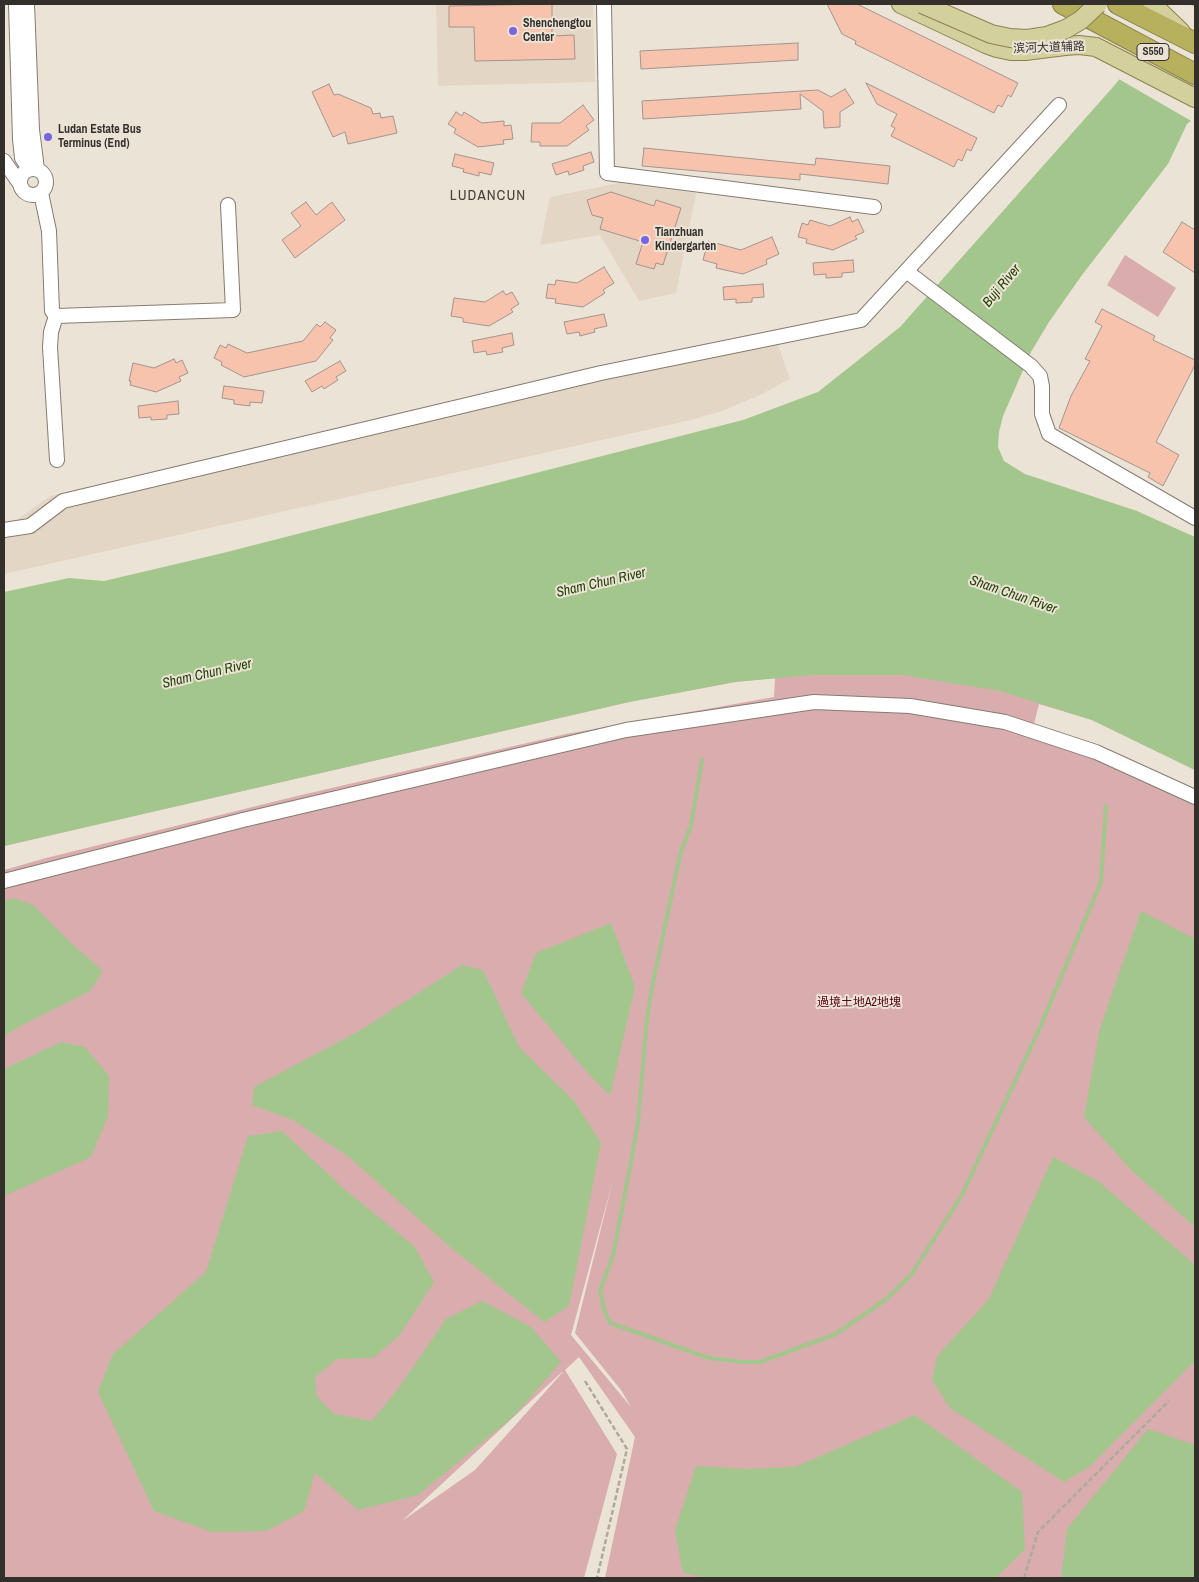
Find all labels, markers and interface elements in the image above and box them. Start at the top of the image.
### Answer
place label: Shenchengtou Center [523,17,591,45]
marker: Shenchengtou Center [507,25,519,37]
street label: 滨河大道辅路 [1013,40,1085,56]
road number: S550 [1137,44,1169,61]
place label: Ludan Estate Bus Terminus (End) [58,123,141,151]
marker: Ludan Estate Bus Terminus (End) [42,131,54,143]
district label: LUDANCUN [449,187,527,205]
place label: Tianzhuan Kindergarten [655,226,716,254]
marker: Tianzhuan Kindergarten [639,234,651,246]
water label: Buji River [979,261,1025,311]
water label: Sham Chun River [555,565,647,601]
water label: Sham Chun River [967,572,1059,618]
water label: Sham Chun River [161,656,253,692]
park label: 過境土地A2地塊 [817,996,901,1010]

